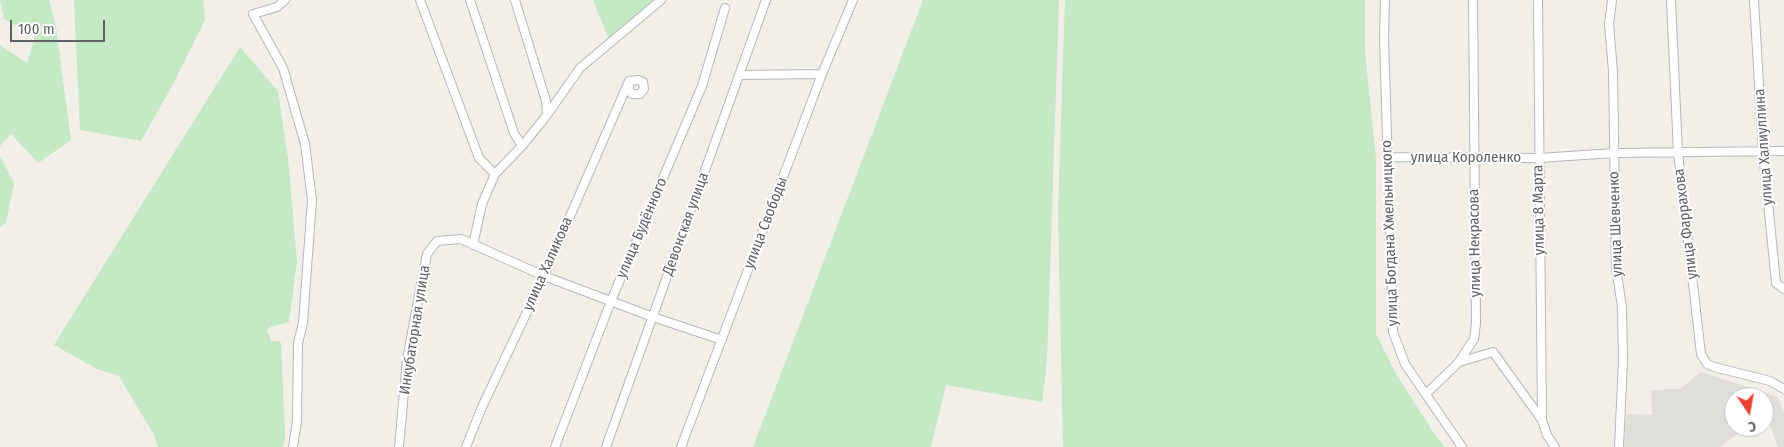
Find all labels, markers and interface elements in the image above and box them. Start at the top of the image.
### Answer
scale bar [12,10,108,42]
text: 100 m [18,20,55,38]
street label: улица Халиуллина [1751,88,1777,206]
street label: улица Богдана Хмельницкого [1378,140,1402,326]
street label: улица Короленко [1411,149,1521,167]
street label: улица 8 Марта [1529,165,1549,255]
street label: улица Фаррахова [1670,168,1702,280]
street label: Девонская улица [659,170,713,278]
street label: улица Шевченко [1605,171,1627,277]
street label: улица Будённого [613,175,671,281]
street label: улица Свободы [740,175,792,271]
street label: улица Некрасова [1465,189,1485,297]
street label: улица Халикова [519,214,577,314]
street label: Инкубаторная улица [396,264,434,396]
north arrow [1724,387,1774,437]
text: С [1747,417,1757,435]

